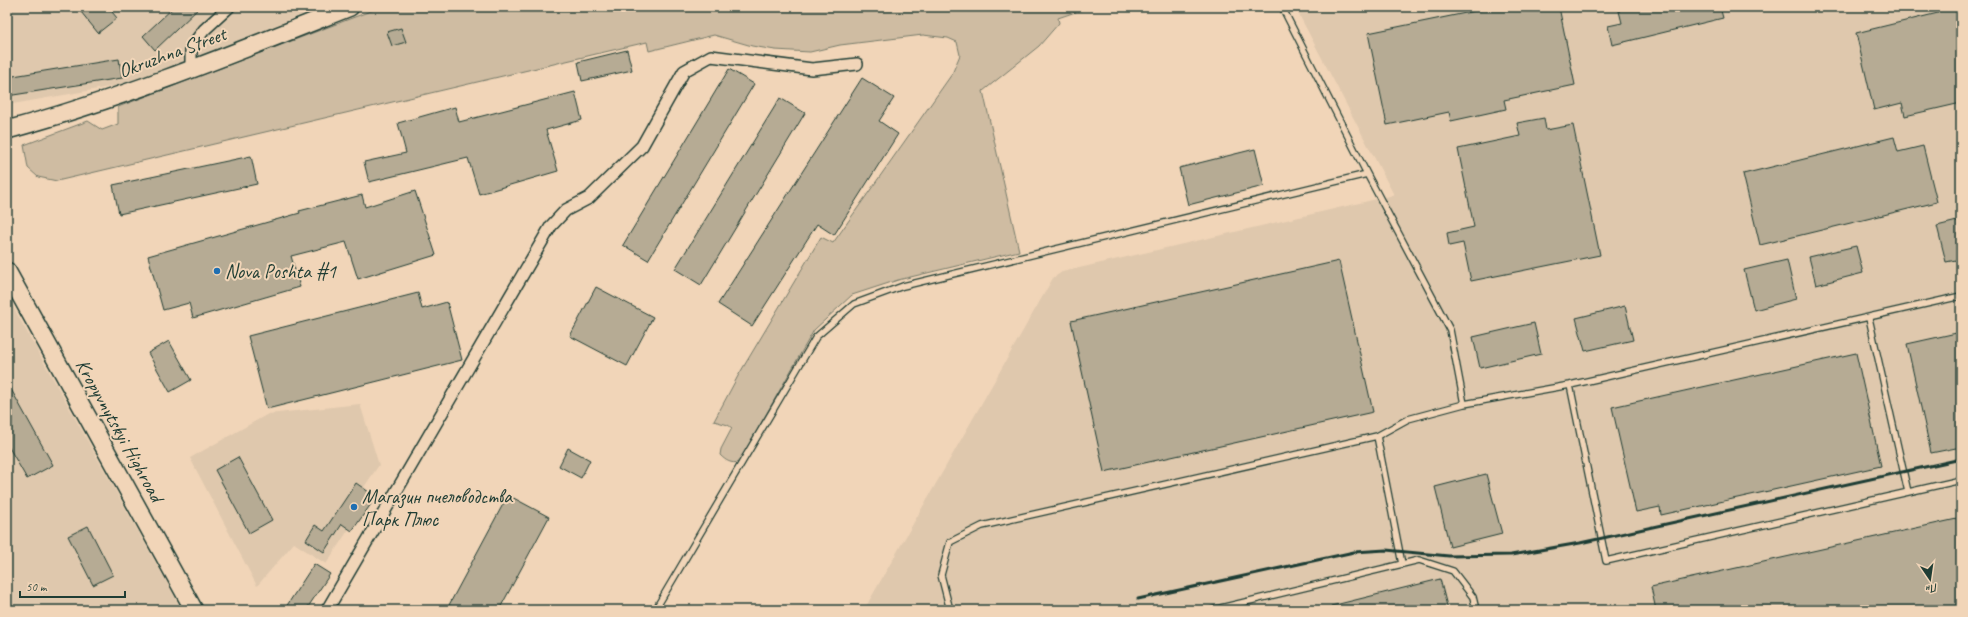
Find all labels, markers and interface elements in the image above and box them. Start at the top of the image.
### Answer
street label: Okruzhna Street [115,21,232,83]
place label: Nova Poshta #1 [225,259,337,284]
marker: Nova Poshta #1 [212,266,222,276]
street label: Kropyvnytskyi Highroad [70,355,171,509]
place label: Магазин пчеловодства Парк Плюс [362,484,513,532]
marker: Магазин пчеловодства Парк Плюс [349,502,359,512]
north arrow [1910,559,1950,599]
scale bar [20,573,125,599]
text: 50 m [26,579,48,595]
text: Пн [1924,581,1939,597]

